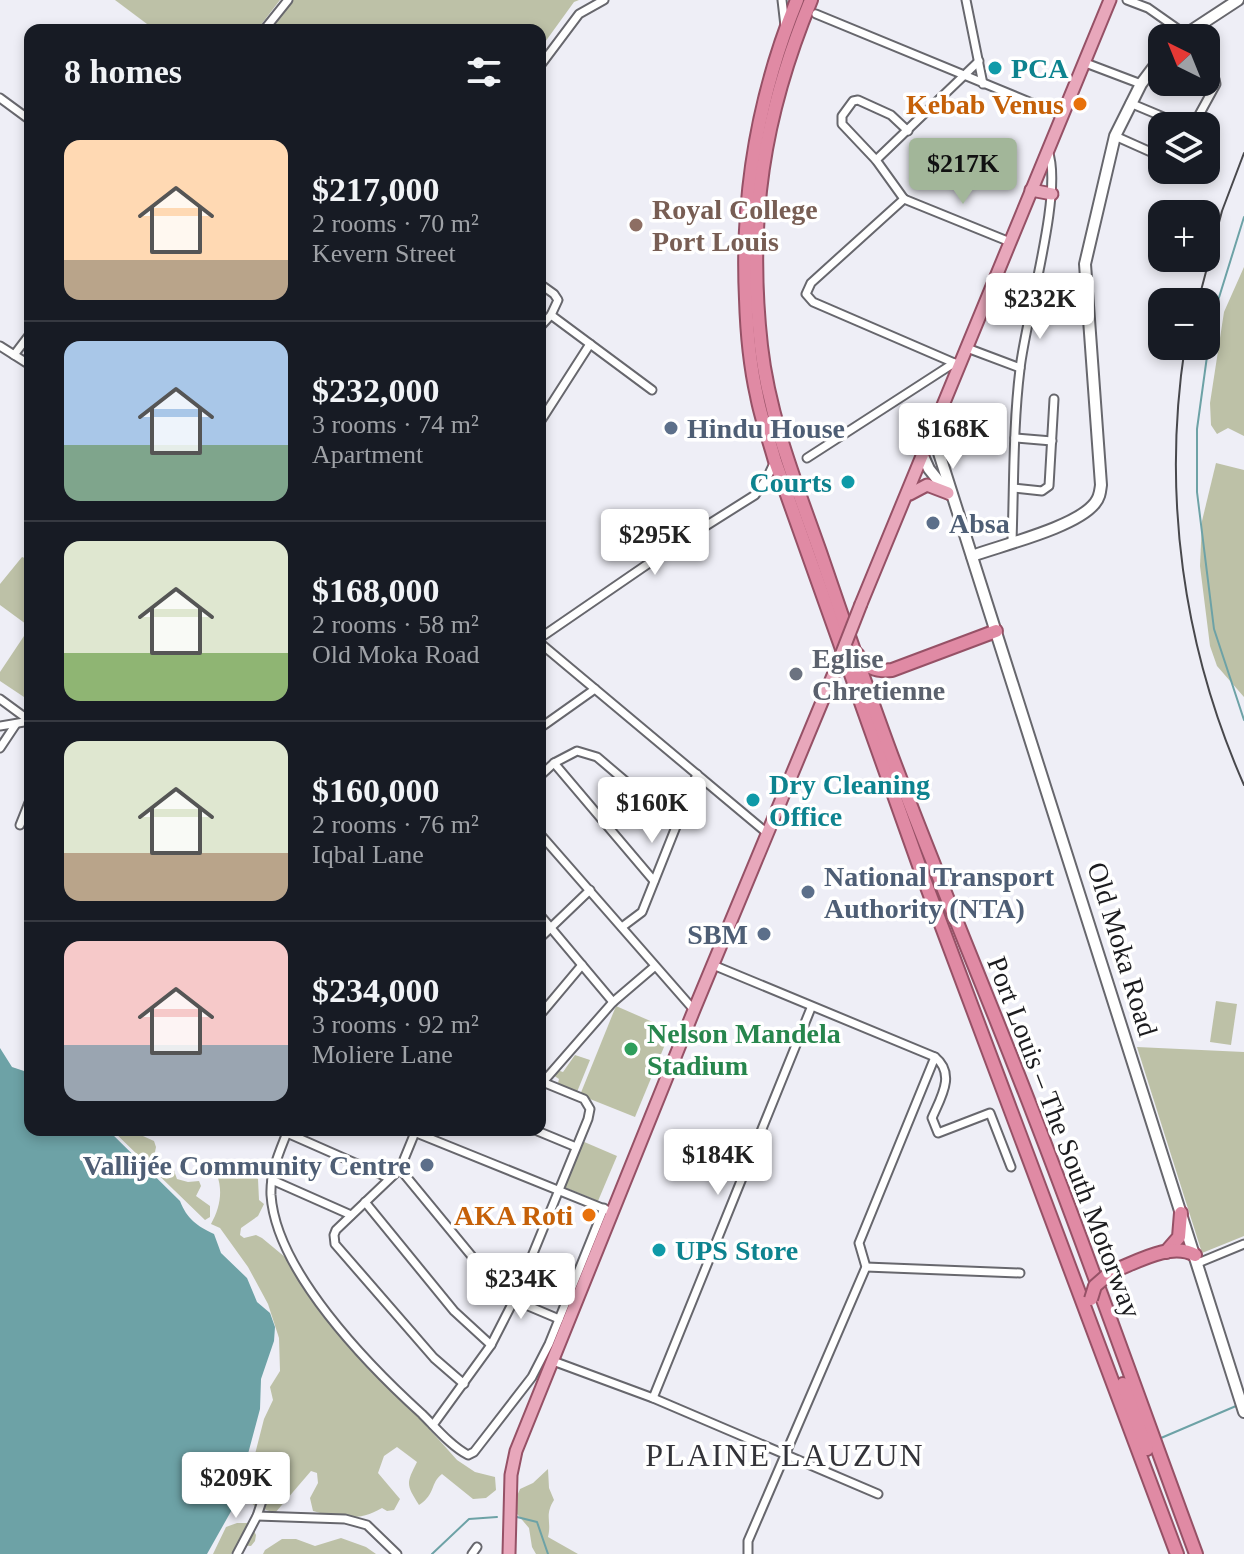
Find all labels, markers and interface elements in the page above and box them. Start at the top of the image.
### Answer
north arrow [1148,24,1220,96]
map controls [1148,24,1220,360]
icon: filters [462,50,506,94]
text: 8 homes [64,53,182,90]
place label: PCA [1011,53,1069,84]
marker: PCA [986,59,1004,77]
place label: Kebab Venus [906,89,1064,120]
marker: Kebab Venus [1071,95,1089,113]
button: layers [1148,112,1220,184]
pin: $217K [907,138,1019,206]
text: $217K [927,149,999,178]
text: $217,000 [312,171,440,208]
icon: home [128,172,224,268]
place label: Royal College Port Louis [652,194,818,257]
button: + [1148,200,1220,272]
text: 2 rooms · 70 m² [312,209,479,238]
marker: Royal College Port Louis [627,216,645,234]
text: Kevern Street [312,239,456,268]
pin: $232K [984,273,1096,341]
text: $232K [1004,284,1076,313]
button: − [1148,288,1220,360]
text: $232,000 [312,372,440,409]
icon: home [128,373,224,469]
pin: $168K [897,403,1009,471]
text: 3 rooms · 74 m² [312,410,479,439]
place label: Hindu House [687,413,845,444]
text: $168K [917,414,989,443]
marker: Hindu House [662,419,680,437]
text: Apartment [312,440,423,469]
place label: Courts [750,467,832,498]
marker: Courts [839,473,857,491]
place label: Absa [949,508,1010,539]
pin: $295K [599,509,711,577]
marker: Absa [924,514,942,532]
text: $295K [619,520,691,549]
text: $168,000 [312,572,440,609]
icon: home [128,573,224,669]
text: 2 rooms · 58 m² [312,610,479,639]
text: Old Moka Road [312,640,480,669]
place label: Eglise Chretienne [812,643,945,706]
marker: Eglise Chretienne [787,665,805,683]
place label: Dry Cleaning Office [769,769,930,832]
text: $160,000 [312,772,440,809]
icon: home [128,773,224,869]
pin: $160K [596,777,708,845]
text: $160K [616,788,688,817]
marker: Dry Cleaning Office [744,791,762,809]
text: 2 rooms · 76 m² [312,810,479,839]
text: Iqbal Lane [312,840,424,869]
street label: Old Moka Road [1081,858,1164,1040]
place label: National Transport Authority (NTA) [824,861,1055,924]
marker: National Transport Authority (NTA) [799,883,817,901]
place label: SBM [687,919,748,950]
marker: SBM [755,925,773,943]
street label: Port Louis – The South Motorway [981,952,1148,1322]
text: $234,000 [312,972,440,1009]
icon: home [128,973,224,1069]
text: 3 rooms · 92 m² [312,1010,479,1039]
place label: Nelson Mandela Stadium [647,1018,841,1081]
text: Moliere Lane [312,1040,453,1069]
marker: Nelson Mandela Stadium [622,1040,640,1058]
pin: $184K [662,1129,774,1197]
text: $184K [682,1140,754,1169]
place label: Vallijée Community Centre [83,1150,411,1181]
marker: Vallijée Community Centre [418,1156,436,1174]
place label: AKA Roti [454,1200,573,1231]
marker: AKA Roti [580,1206,598,1224]
place label: UPS Store [675,1235,798,1266]
marker: UPS Store [650,1241,668,1259]
pin: $234K [465,1253,577,1321]
text: $234K [485,1264,557,1293]
district label: PLAINE LAUZUN [645,1437,925,1473]
pin: $209K [180,1452,292,1520]
text: $209K [200,1463,272,1492]

